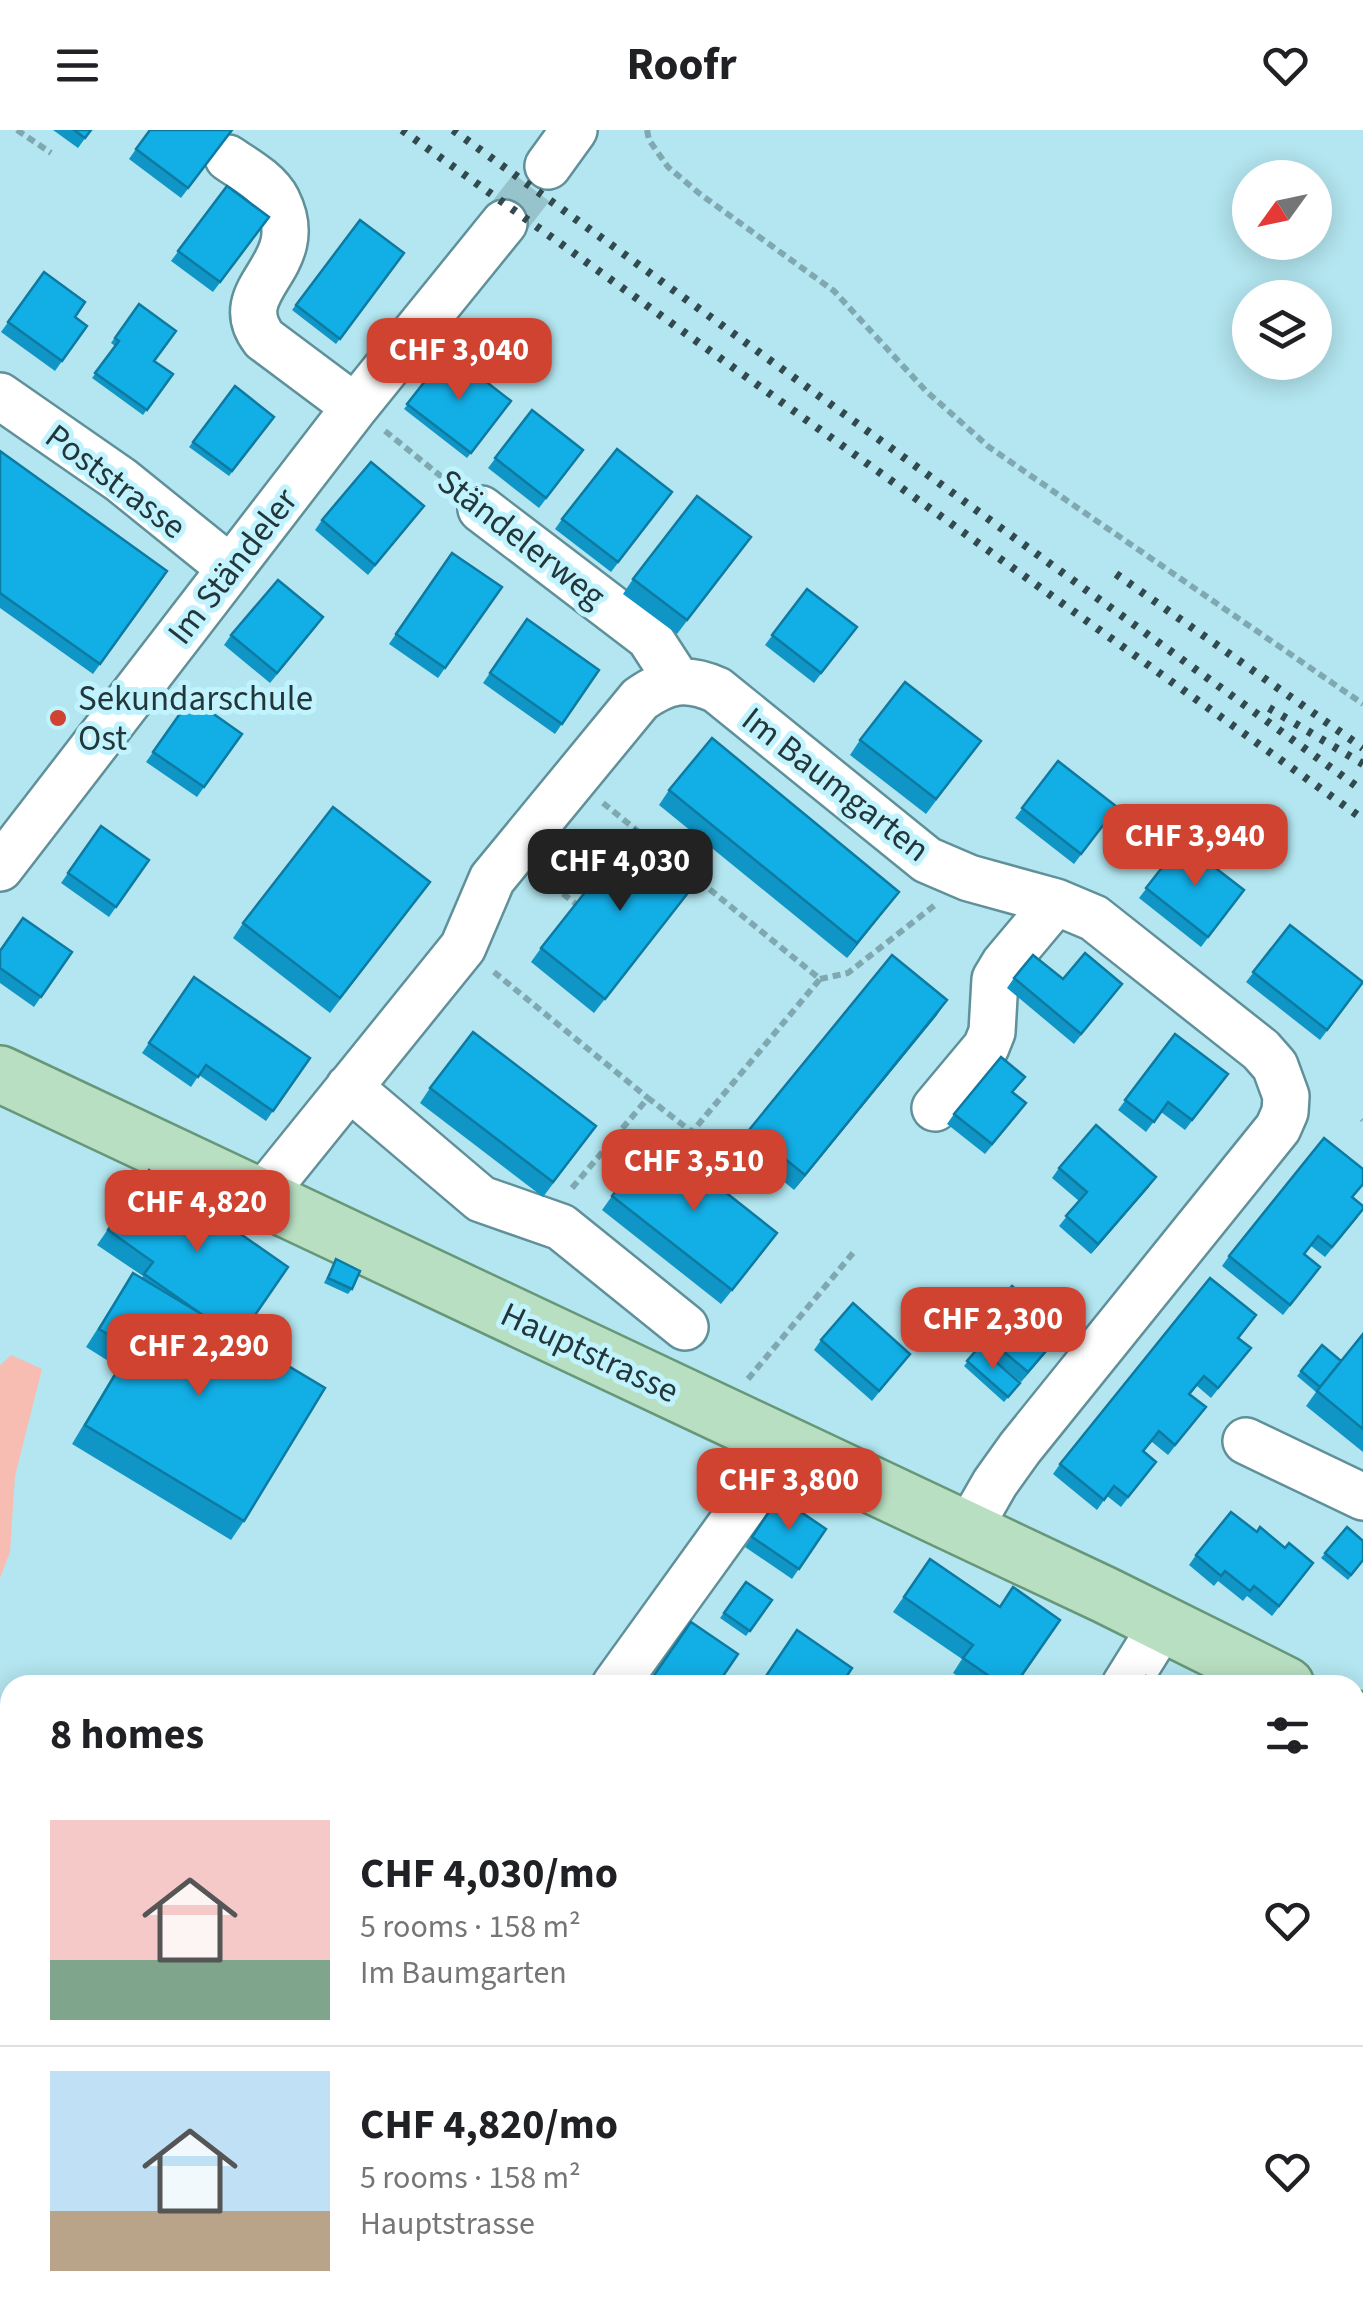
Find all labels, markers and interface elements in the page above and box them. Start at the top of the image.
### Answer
text: Roofr [626,33,737,97]
icon: menu [50,38,105,93]
icon: heart [1258,38,1313,93]
north arrow [1232,160,1332,260]
map controls [1232,160,1332,380]
button: layers [1232,280,1332,380]
pin: CHF 3,040 [345,318,573,403]
text: CHF 3,040 [389,327,529,373]
street label: Poststrasse [35,412,196,551]
street label: Ständelerweg [427,457,616,621]
street label: Im Ständeler [156,477,310,655]
place label: Sekundarschule Ost [78,674,313,764]
street label: Im Baumgarten [731,695,940,874]
marker: Sekundarschule Ost [47,707,69,729]
pin: CHF 3,940 [1081,804,1309,889]
text: CHF 3,940 [1125,813,1265,859]
pin: CHF 4,030 [506,829,734,914]
text: CHF 4,030 [550,838,690,884]
pin: CHF 3,510 [580,1129,808,1214]
text: CHF 3,510 [624,1138,764,1184]
pin: CHF 4,820 [83,1170,311,1255]
text: CHF 4,820 [127,1179,267,1225]
pin: CHF 2,300 [879,1287,1107,1372]
street label: Hauptstrasse [492,1290,687,1416]
text: CHF 2,300 [923,1296,1063,1342]
pin: CHF 2,290 [85,1314,313,1399]
text: CHF 2,290 [129,1323,269,1369]
pin: CHF 3,800 [675,1448,903,1533]
text: CHF 3,800 [719,1457,859,1503]
text: 8 homes [50,1705,204,1765]
icon: filters [1260,1708,1315,1763]
text: CHF 4,030/mo [360,1844,618,1904]
icon: home [130,1860,250,1980]
icon: heart [1260,1893,1315,1948]
text: 5 rooms · 158 m² [360,1904,581,1950]
text: Im Baumgarten [360,1950,567,1996]
text: CHF 4,820/mo [360,2095,618,2155]
icon: home [130,2111,250,2231]
icon: heart [1260,2144,1315,2199]
text: 5 rooms · 158 m² [360,2155,581,2201]
text: Hauptstrasse [360,2201,535,2247]

